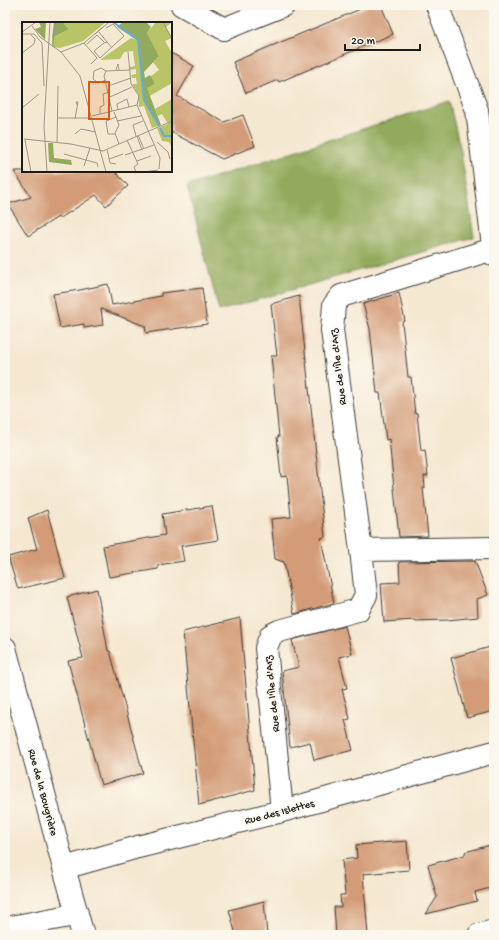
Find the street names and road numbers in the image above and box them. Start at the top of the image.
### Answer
street label: Rue de l'Île d'Arz [327,327,350,406]
street label: Rue de l'Île d'Arz [262,654,283,733]
street label: Rue de la Bougrière [25,748,60,838]
street label: Rue des Islettes [243,798,317,828]

